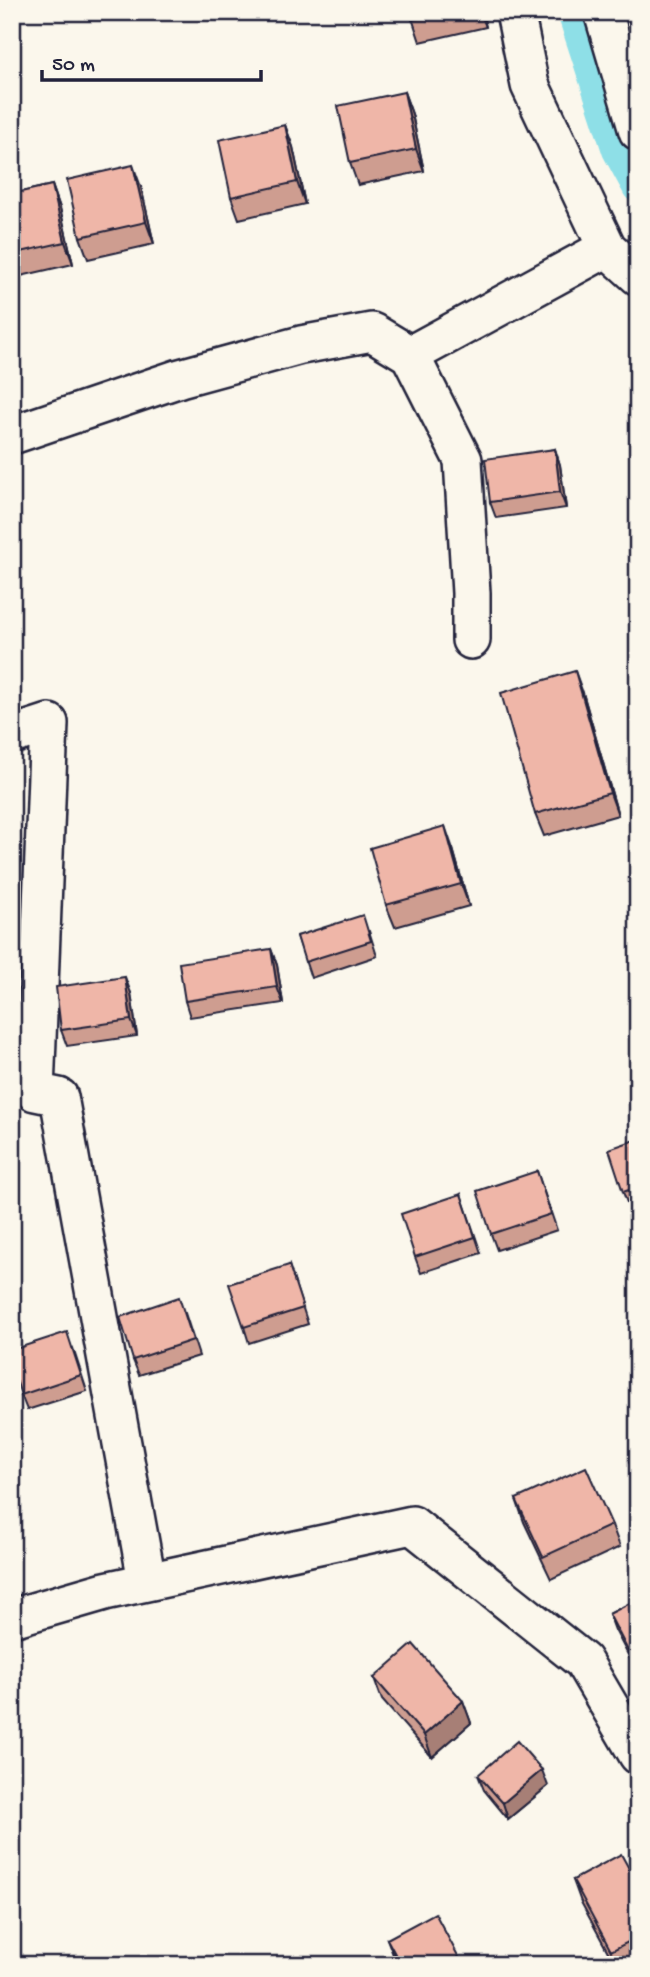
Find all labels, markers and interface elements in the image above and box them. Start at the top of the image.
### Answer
scale bar [42,38,261,82]
text: 50 m [52,54,95,79]

